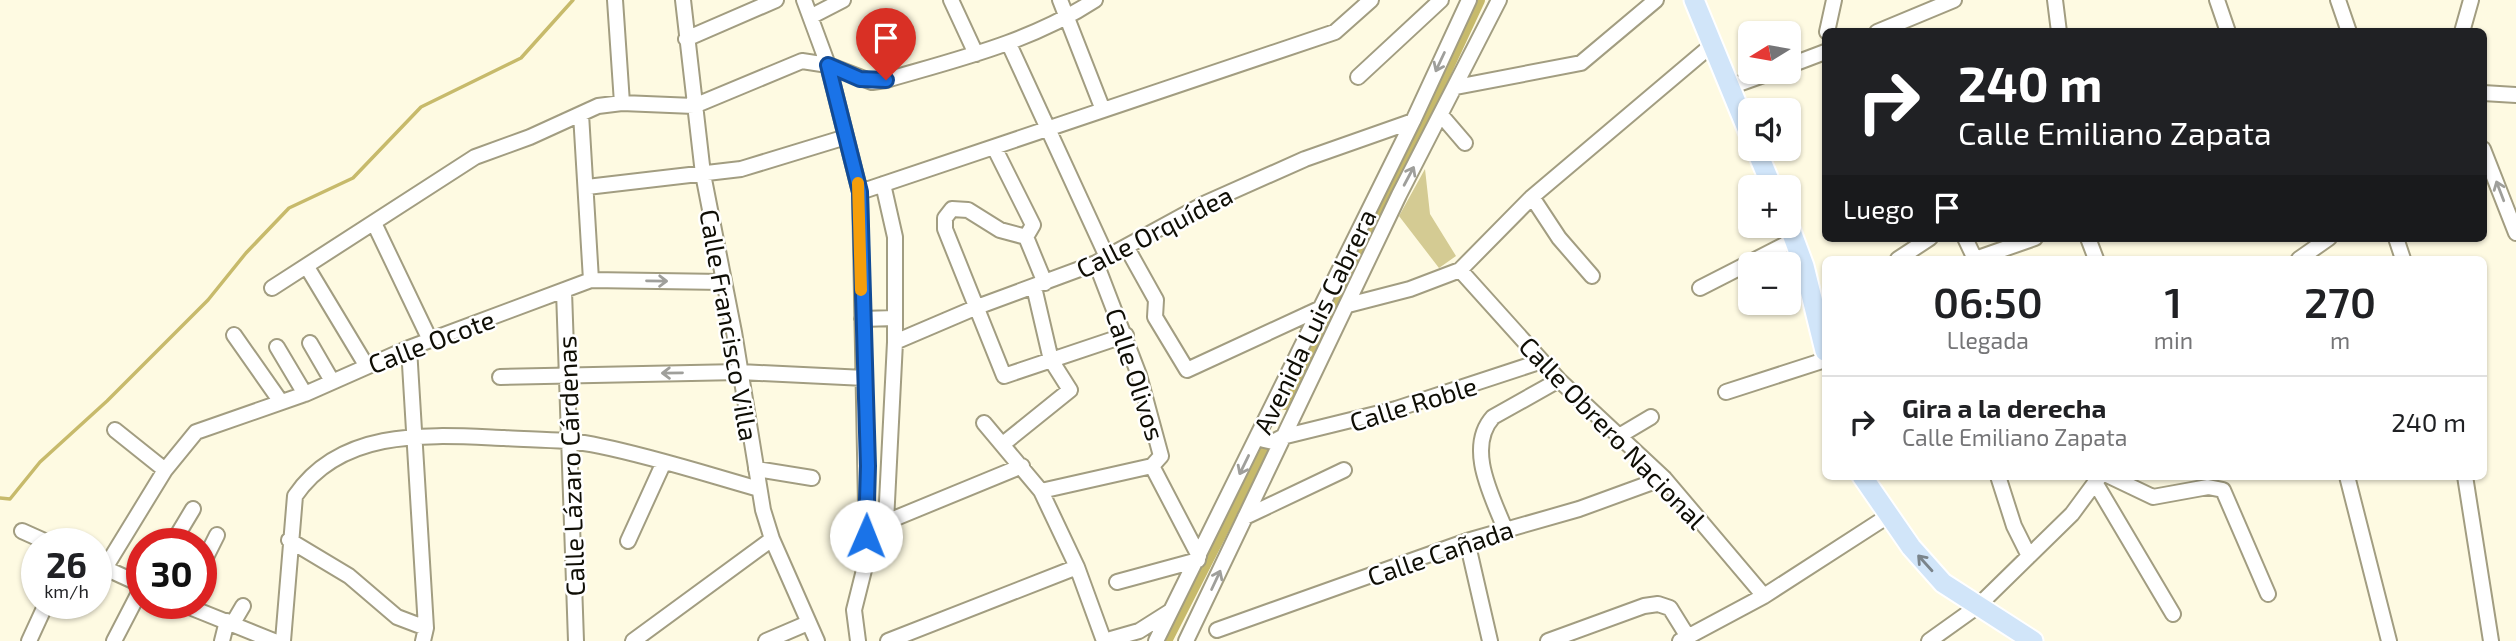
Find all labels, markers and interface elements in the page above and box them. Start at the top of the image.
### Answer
pin [856,8,916,80]
icon: arrive [867,19,905,57]
north arrow [1738,21,1801,84]
map controls [1738,21,1801,315]
one-way arrow [1433,51,1446,72]
text: 240 m [1958,53,2102,112]
icon: right [1843,56,1934,147]
button: sound [1738,98,1801,161]
text: Calle Emiliano Zapata [1958,113,2272,151]
one-way arrow [1402,166,1416,186]
button: + [1738,175,1801,238]
street label: Calle Orquídea [1071,178,1237,284]
one-way arrow [2492,180,2505,202]
icon: arrive [1928,189,1966,227]
text: Luego [1843,193,1914,224]
street label: Avenida Luis Cabrera [1246,204,1382,438]
street label: Calle Francisco Villa [694,207,766,443]
button: − [1738,252,1801,315]
one-way arrow [645,274,668,288]
text: 06:50 [1933,276,2043,326]
text: 1 [2165,276,2182,326]
text: 270 [2304,276,2376,326]
street label: Calle Ocote [363,303,499,379]
street label: Calle Olivos [1100,304,1172,444]
text: Llegada [1947,326,2029,354]
text: min [2154,326,2193,354]
text: m [2330,326,2350,354]
street label: Calle Obrero Nacional [1513,330,1713,535]
street label: Calle Lázaro Cárdenas [550,335,590,597]
one-way arrow [661,367,684,380]
street label: Calle Roble [1346,369,1480,437]
text: Gira a la derecha [1902,392,2106,423]
icon: right [1843,403,1881,441]
text: 240 m [2391,406,2466,437]
text: Calle Emiliano Zapata [1902,423,2127,451]
one-way arrow [1237,454,1251,475]
position arrow [829,499,903,573]
street label: Calle Cañada [1363,513,1517,591]
speed limit sign: 30 [126,528,217,619]
text: 26 [46,543,87,585]
one-way arrow [1917,555,1934,572]
one-way arrow [1210,570,1223,591]
text: km/h [44,580,89,602]

